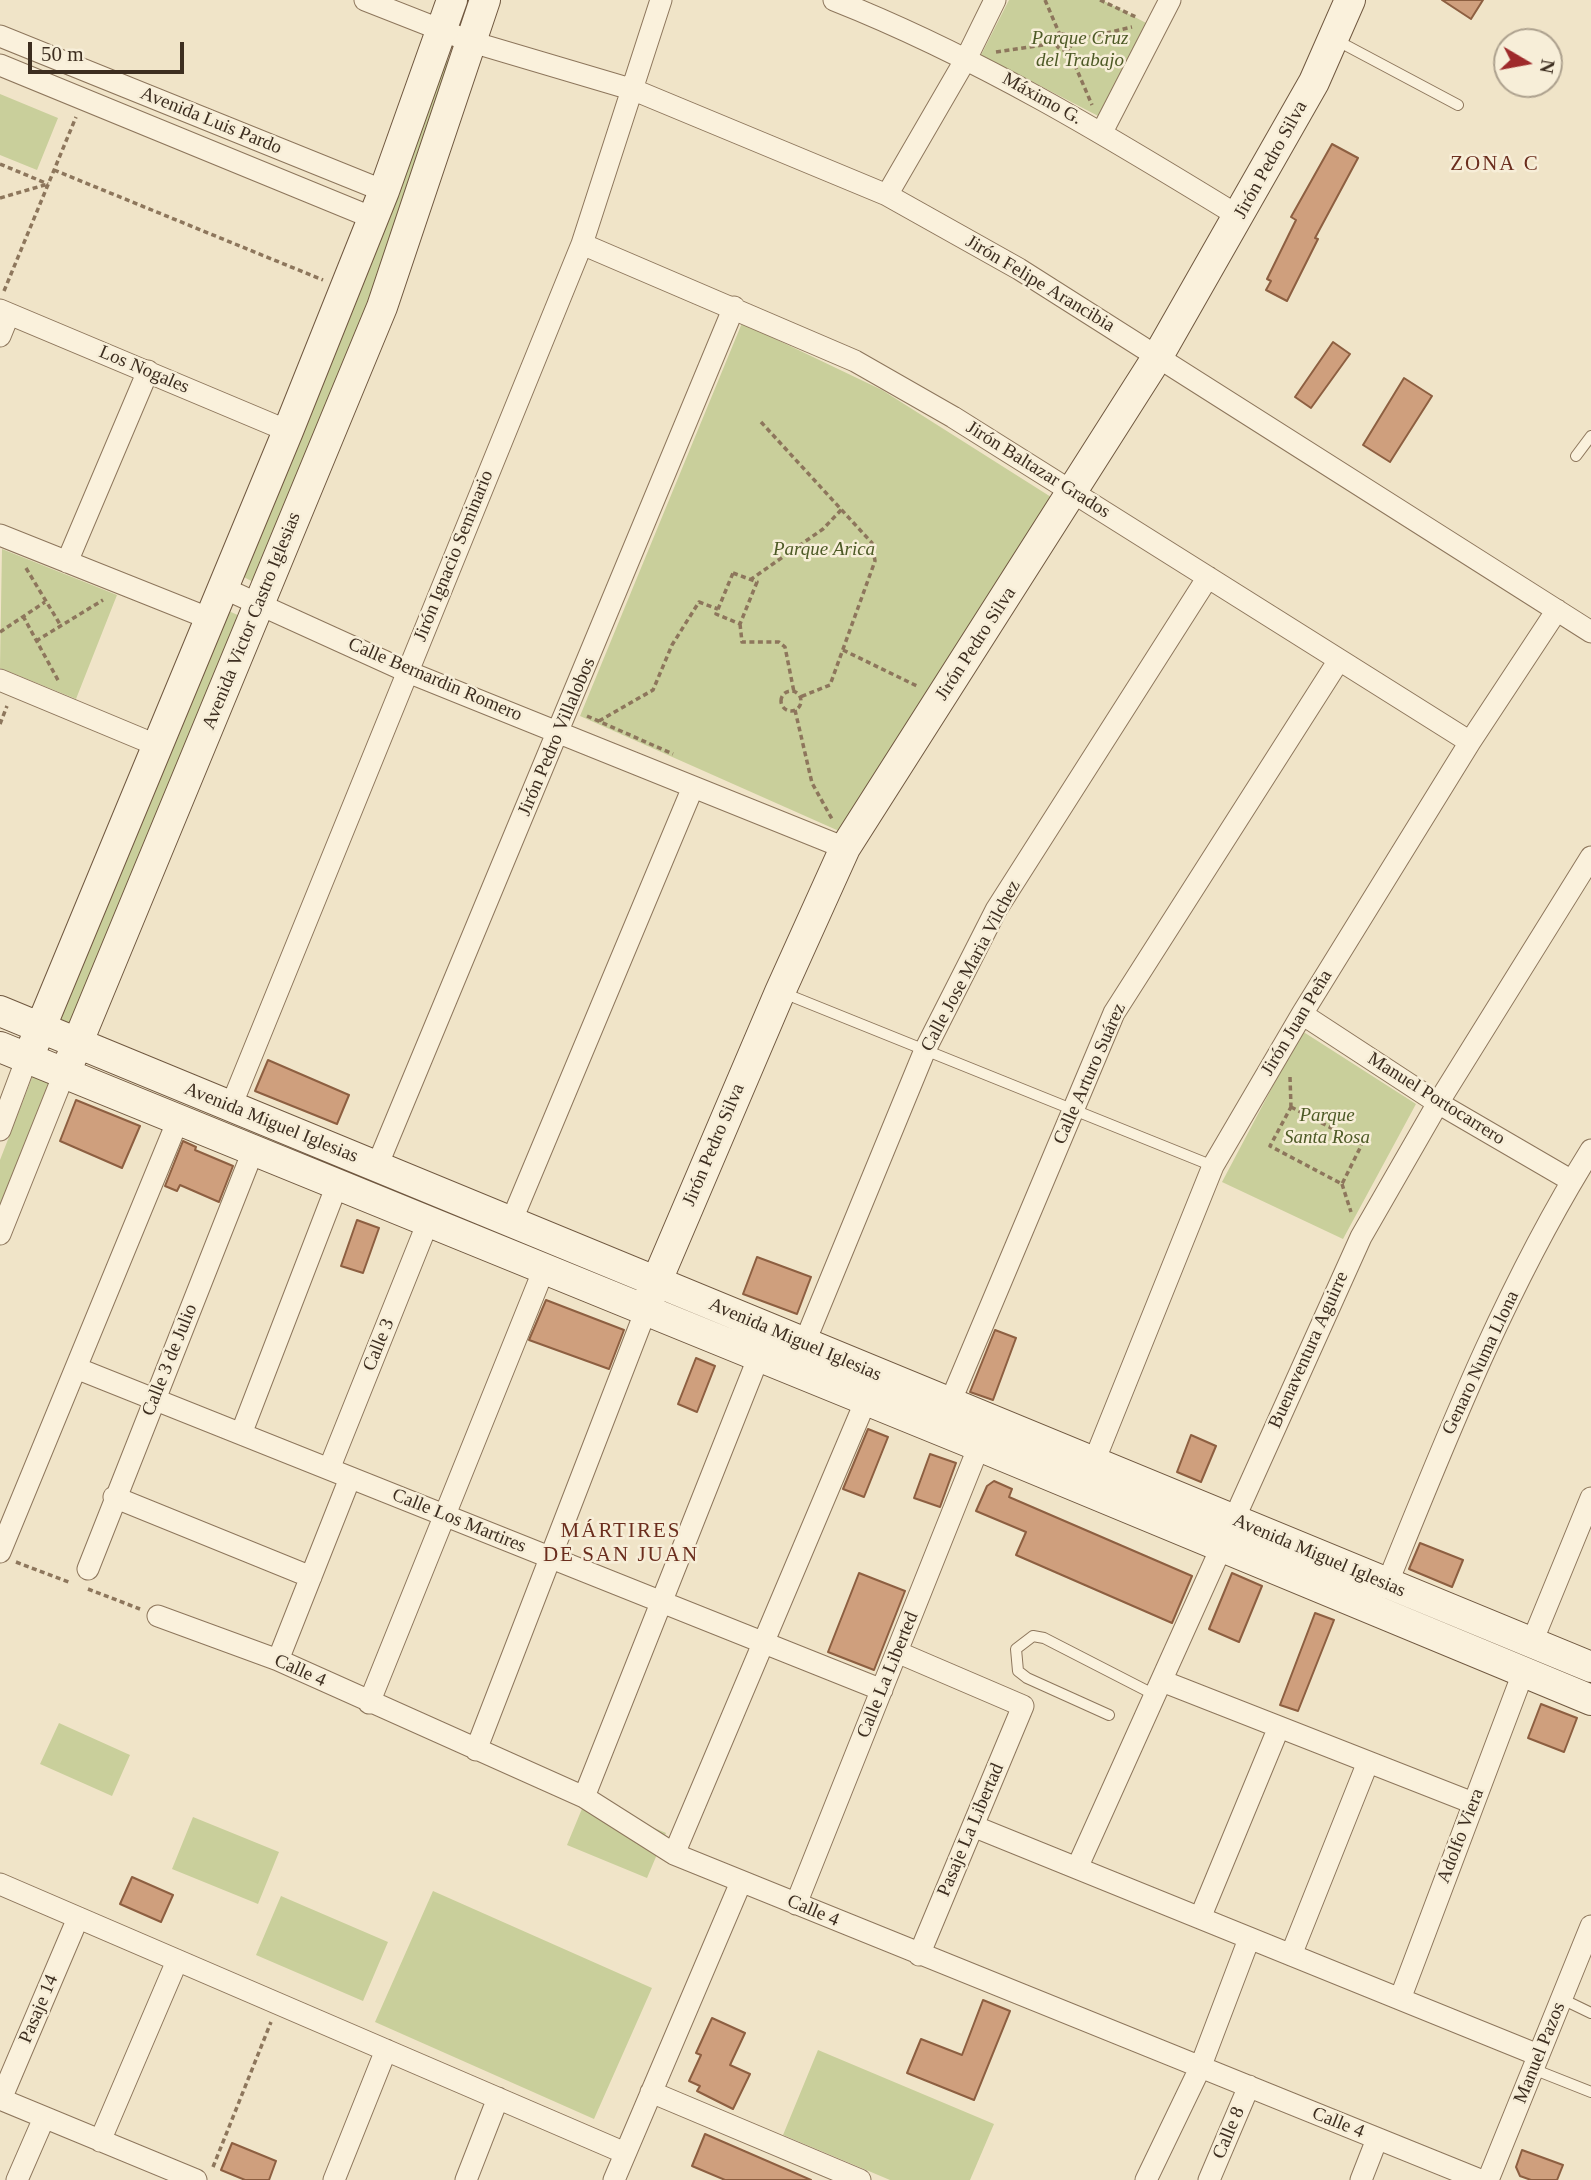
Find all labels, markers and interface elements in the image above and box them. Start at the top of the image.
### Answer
scale bar [32,28,187,72]
park label: Parque Cruz del Trabajo [1032,28,1128,72]
north arrow [1493,28,1563,98]
text: 50 m [41,42,84,66]
text: N [1536,58,1559,75]
street label: Máximo G. [998,68,1086,130]
street label: Avenida Luis Pardo [137,82,285,160]
street label: Jirón Pedro Silva [1229,97,1313,223]
district label: ZONA C [1451,151,1539,177]
street label: Jirón Felipe Arancibia [961,230,1119,338]
street label: Los Nogales [96,341,192,399]
street label: Jirón Baltazar Grados [962,416,1114,524]
street label: Jirón Ignacio Seminario [409,467,499,645]
street label: Avenida Victor Castro Iglesias [198,509,306,733]
park label: Parque Arica [773,539,875,561]
street label: Jirón Pedro Silva [931,583,1021,705]
street label: Calle Bernardin Romero [345,633,525,727]
street label: Jirón Pedro Villalobos [513,654,601,820]
street label: Calle Jose Maria Vilchez [916,877,1026,1055]
street label: Jirón Juan Peña [1257,966,1337,1080]
street label: Calle Arturo Suárez [1049,1000,1131,1148]
street label: Manuel Portocarrero [1363,1048,1509,1150]
street label: Avenida Miguel Iglesias [181,1078,361,1168]
street label: Jirón Pedro Silva [678,1080,750,1210]
park label: Parque Santa Rosa [1284,1105,1370,1149]
street label: Buenaventura Aguirre [1264,1268,1354,1432]
street label: Genaro Numa Llona [1438,1287,1524,1439]
street label: Avenida Miguel Iglesias [705,1293,885,1387]
street label: Calle 3 de Julio [137,1301,203,1419]
street label: Calle 3 [358,1316,400,1374]
street label: Calle Los Martires [389,1484,529,1558]
street label: Avenida Miguel Iglesias [1229,1509,1409,1603]
district label: MÁRTIRES DE SAN JUAN [544,1518,698,1568]
street label: Calle La Liberted [852,1609,924,1741]
street label: Calle 4 [271,1650,329,1692]
street label: Pasaje La Libertad [933,1760,1009,1900]
street label: Adolfo Viera [1433,1785,1489,1887]
street label: Calle 4 [784,1890,842,1932]
street label: Pasaje 14 [14,1971,64,2047]
street label: Manuel Pazos [1509,1999,1571,2107]
street label: Calle 4 [1309,2102,1367,2144]
street label: Calle 8 [1208,2104,1250,2162]

